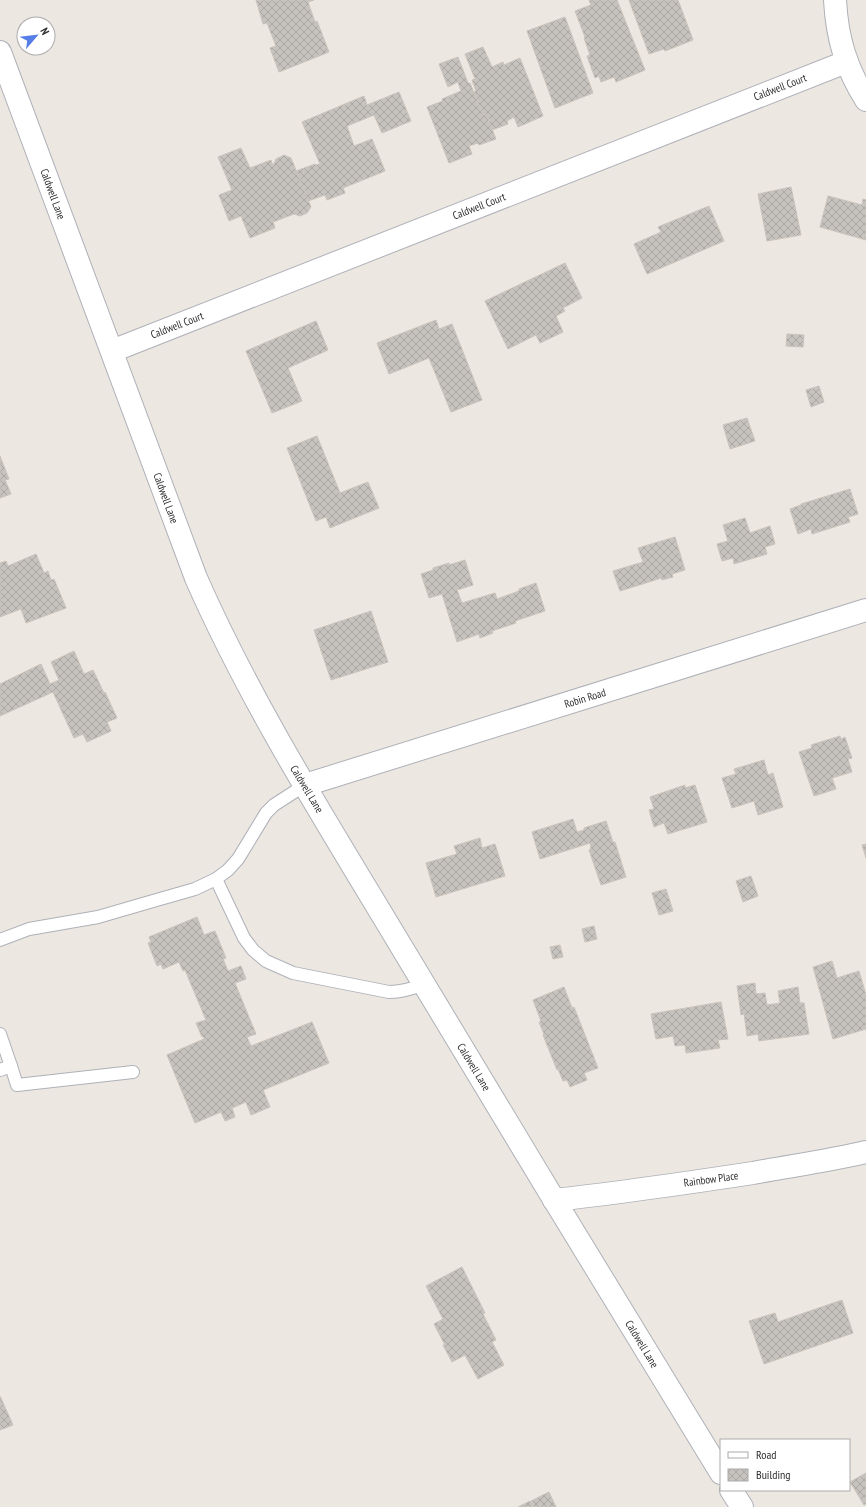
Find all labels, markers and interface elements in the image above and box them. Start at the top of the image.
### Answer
north arrow [16,16,56,56]
text: N [37,25,52,37]
street label: Caldwell Court [752,71,808,103]
street label: Caldwell Lane [37,167,69,222]
street label: Caldwell Court [451,190,507,222]
street label: Caldwell Court [149,309,205,341]
street label: Caldwell Lane [150,471,182,526]
street label: Robin Road [563,685,608,711]
street label: Caldwell Lane [287,763,327,816]
street label: Caldwell Lane [454,1041,494,1094]
street label: Rainbow Place [683,1168,740,1190]
street label: Caldwell Lane [622,1318,662,1371]
legend [720,1439,850,1491]
text: Road [756,1447,776,1462]
text: Building [756,1467,791,1482]

